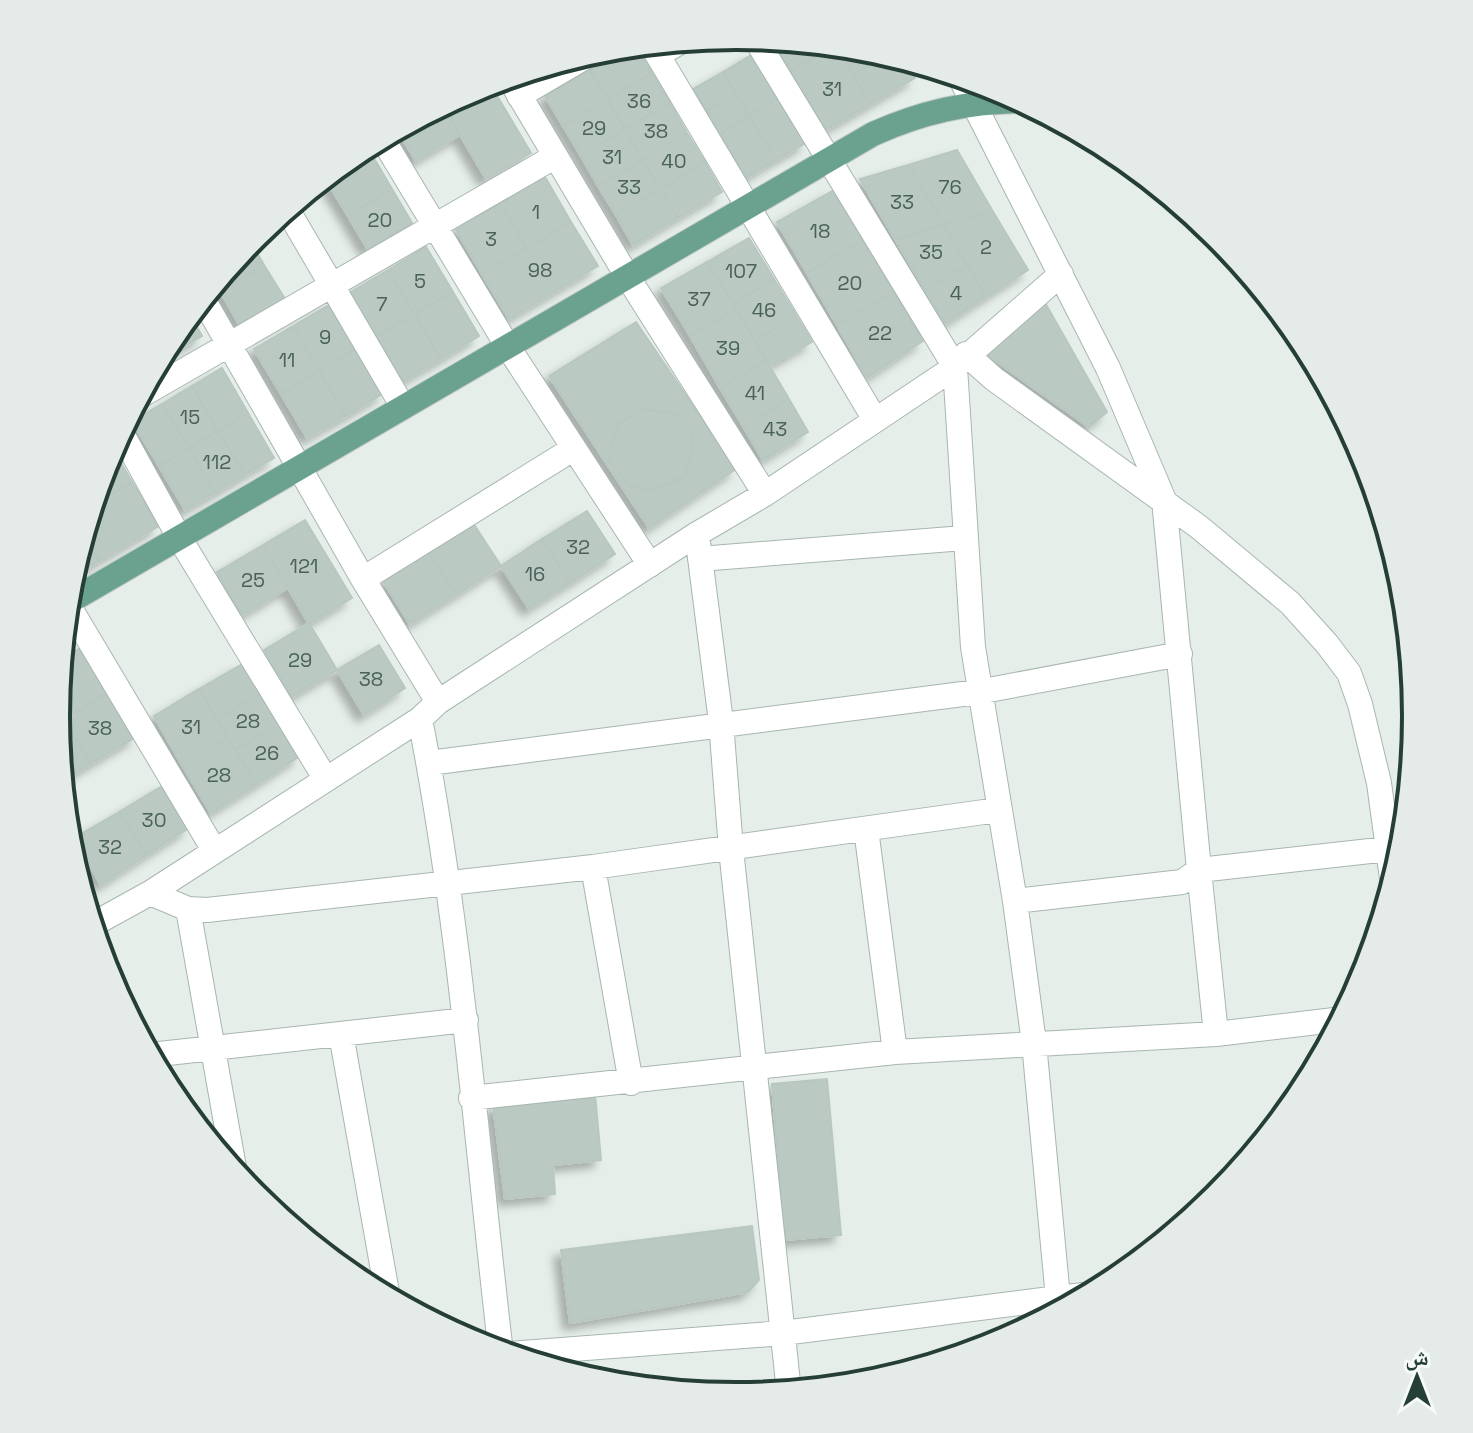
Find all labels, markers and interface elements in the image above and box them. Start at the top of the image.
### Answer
house number: 31 [822,76,842,102]
house number: 36 [627,88,651,114]
house number: 29 [582,115,606,141]
house number: 38 [644,118,668,144]
house number: 31 [602,144,622,170]
house number: 40 [661,148,687,174]
house number: 33 [617,174,641,200]
house number: 76 [938,174,962,200]
house number: 33 [890,189,914,215]
house number: 1 [532,199,540,225]
house number: 20 [368,207,392,233]
house number: 18 [810,218,830,244]
house number: 3 [485,226,497,252]
house number: 2 [980,234,992,260]
house number: 35 [919,239,943,265]
house number: 98 [528,257,552,283]
house number: 107 [725,258,757,284]
house number: 5 [414,268,426,294]
house number: 20 [838,270,862,296]
house number: 4 [950,280,962,306]
house number: 37 [687,286,711,312]
house number: 7 [376,291,388,317]
house number: 46 [752,297,776,323]
house number: 22 [868,320,892,346]
house number: 9 [319,324,331,350]
house number: 39 [716,335,740,361]
house number: 11 [279,347,295,373]
house number: 41 [745,380,765,406]
house number: 15 [180,404,200,430]
house number: 43 [763,416,787,442]
house number: 112 [203,449,231,475]
house number: 32 [566,534,590,560]
house number: 121 [290,553,318,579]
house number: 16 [525,561,545,587]
house number: 25 [241,567,265,593]
house number: 29 [288,647,312,673]
house number: 38 [359,666,383,692]
house number: 28 [236,708,260,734]
house number: 31 [181,714,201,740]
house number: 38 [88,715,112,741]
house number: 26 [255,740,279,766]
house number: 28 [207,762,231,788]
house number: 30 [142,807,166,833]
house number: 32 [98,834,122,860]
north arrow [1377,1337,1457,1417]
text: ش [1405,1343,1429,1371]

